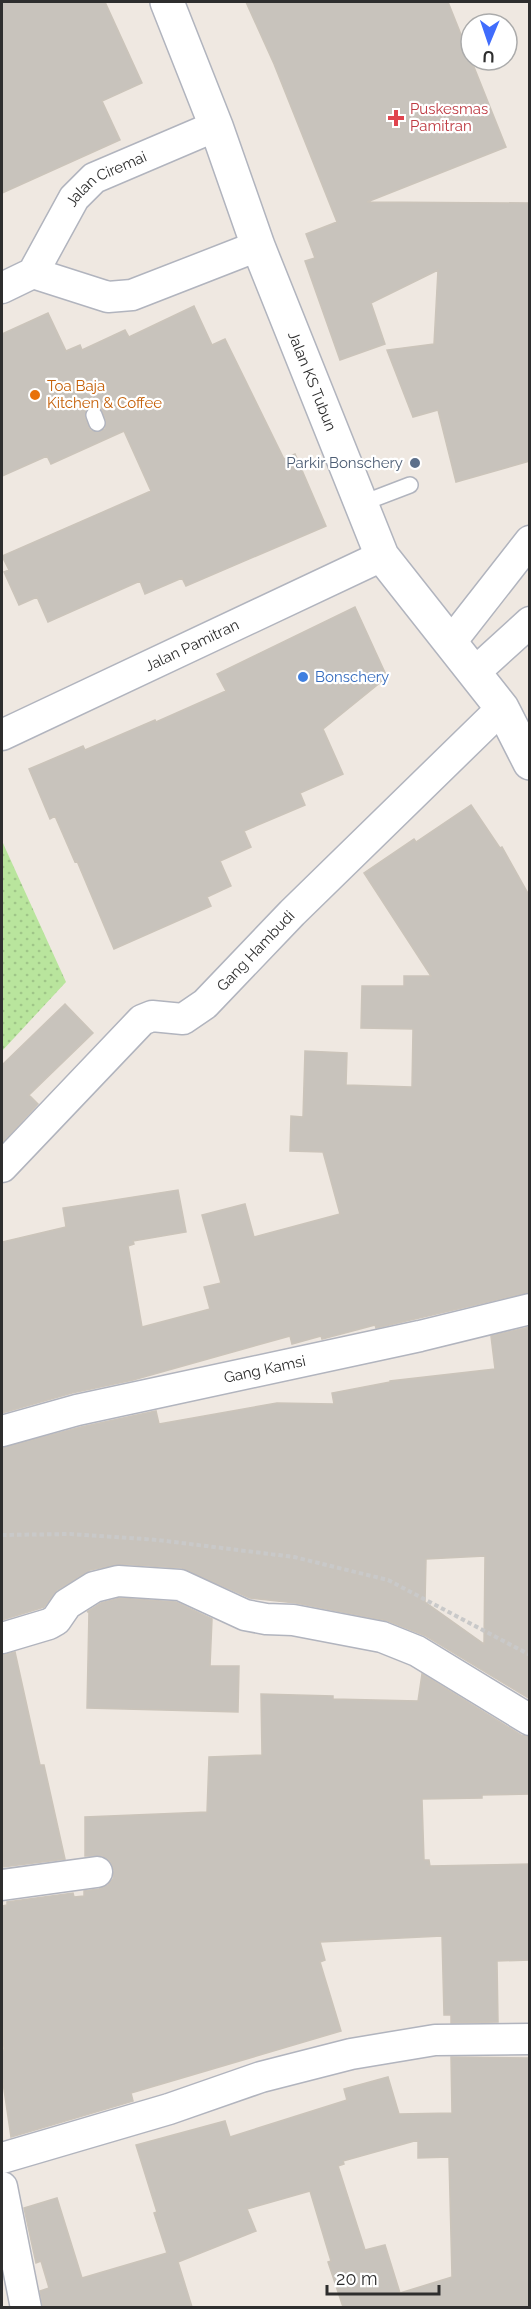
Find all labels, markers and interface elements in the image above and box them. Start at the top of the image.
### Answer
north arrow [459,12,519,72]
text: U [482,47,495,66]
place label: Puskesmas Pamitran [410,100,488,135]
marker: Puskesmas Pamitran [387,109,405,127]
street label: Jalan Ciremai [62,148,149,210]
street label: Jalan KS Tubun [284,329,340,434]
place label: Toa Baja Kitchen & Coffee [47,377,162,412]
marker: Toa Baja Kitchen & Coffee [28,388,42,402]
place label: Parkir Bonschery [286,454,403,472]
marker: Parkir Bonschery [408,456,422,470]
street label: Jalan Pamitran [142,616,242,675]
place label: Bonschery [315,668,389,686]
marker: Bonschery [296,670,310,684]
street label: Gang Hambudi [213,907,298,995]
street label: Gang Kamsi [222,1352,307,1387]
scale bar [327,2258,440,2296]
text: 20 m [336,2268,378,2289]

